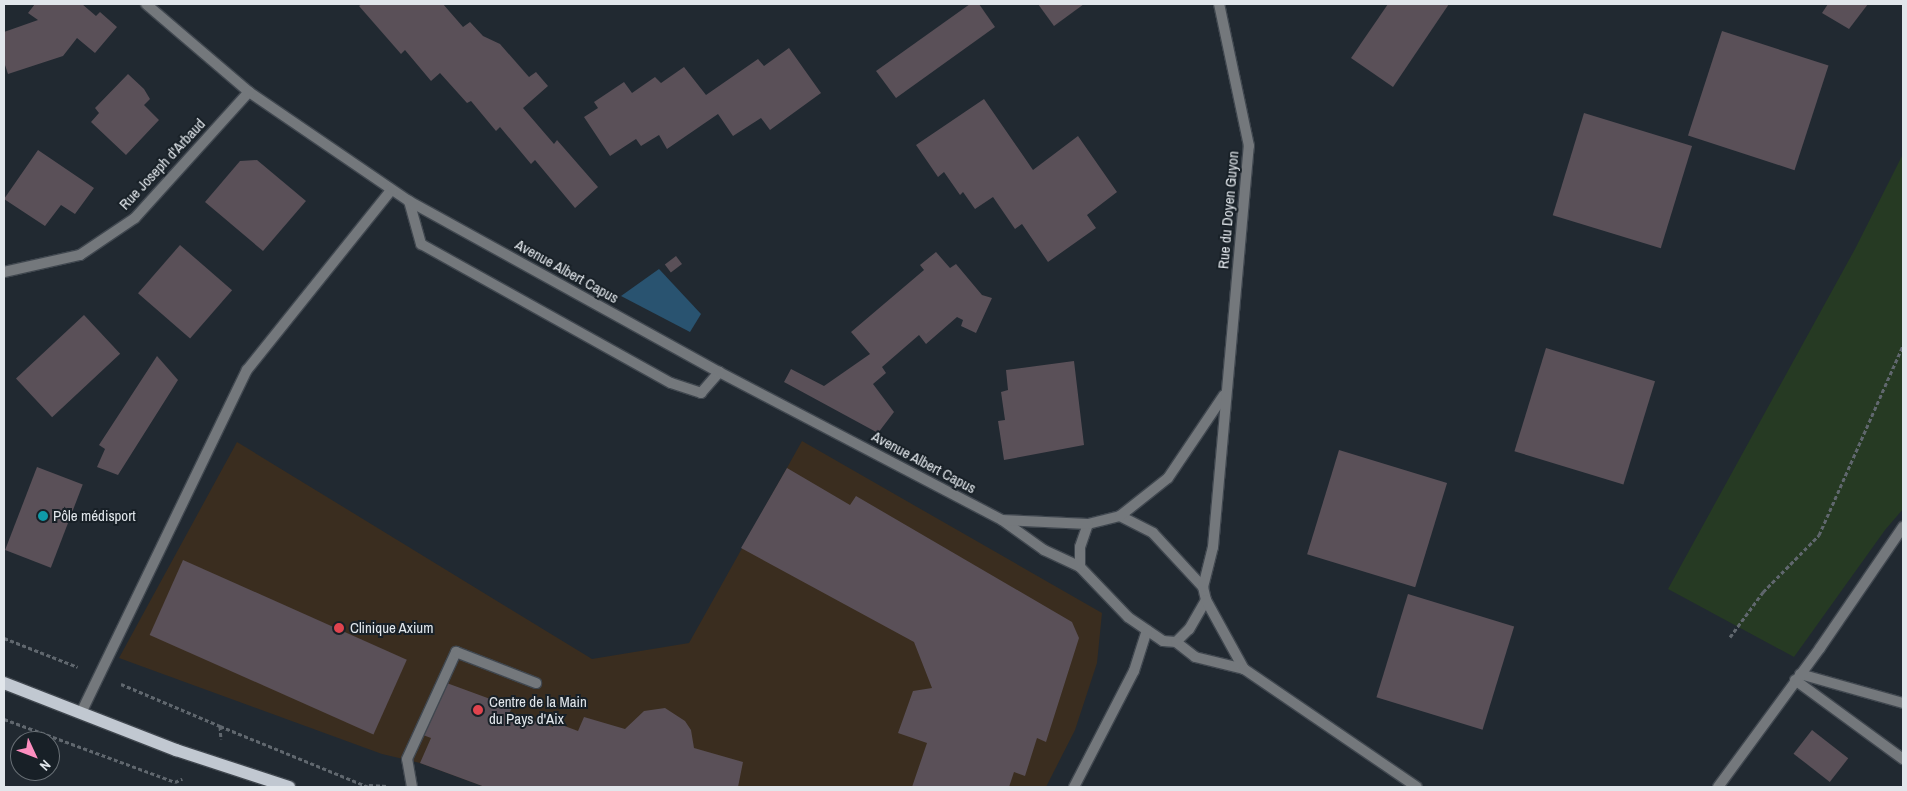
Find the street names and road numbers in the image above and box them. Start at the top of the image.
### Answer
street label: Rue Joseph d'Arbaud [115,115,209,213]
street label: Rue du Doyen Guyon [1214,150,1242,270]
street label: Avenue Albert Capus [512,235,622,307]
street label: Avenue Albert Capus [869,427,979,497]

